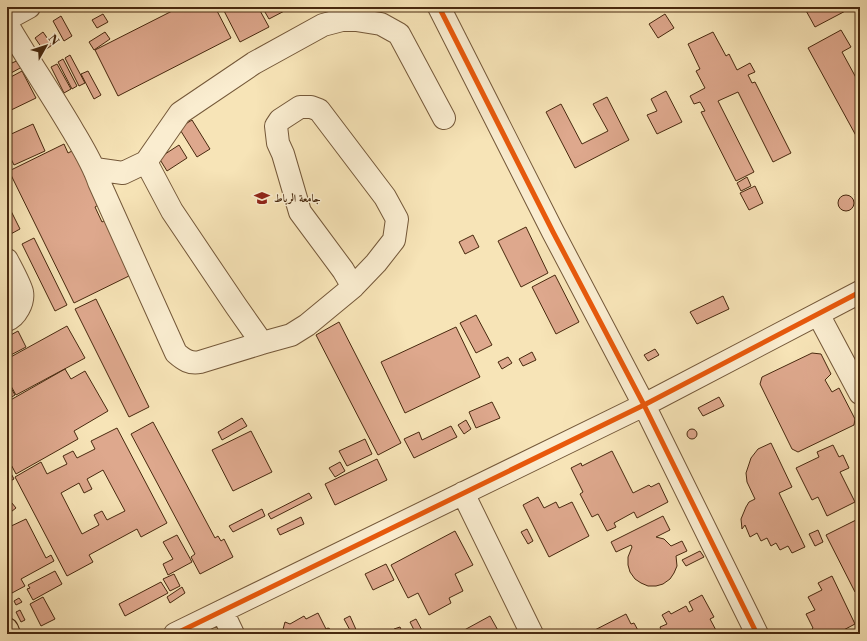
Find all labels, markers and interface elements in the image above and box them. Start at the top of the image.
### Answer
north arrow [26,26,66,66]
text: N [45,32,62,48]
school or university icon: جامعة الرباط [253,189,271,207]
place label: جامعة الرباط [274,191,321,205]

